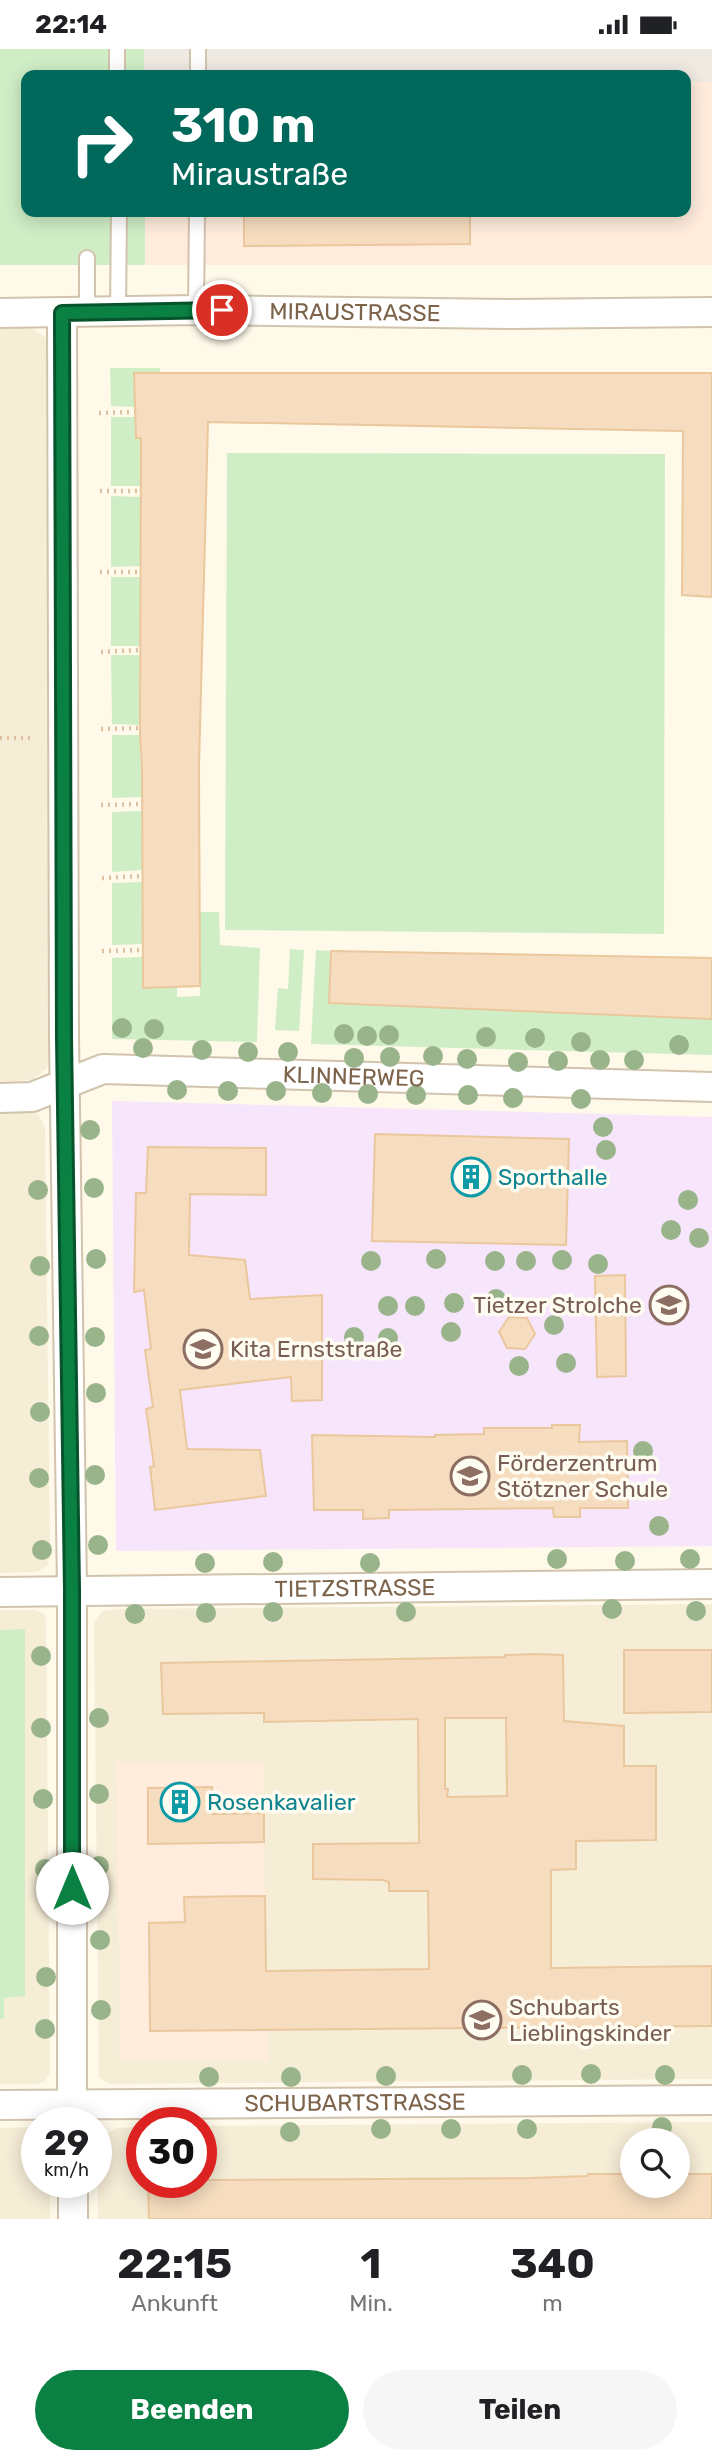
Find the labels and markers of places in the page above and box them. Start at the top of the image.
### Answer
pin [192,280,252,340]
building icon: Sporthalle [450,1156,492,1198]
place label: Sporthalle [498,1163,608,1191]
school or university icon: Tietzer Strolche [648,1284,690,1326]
place label: Tietzer Strolche [473,1291,642,1319]
school or university icon: Kita Ernststraße [182,1328,224,1370]
place label: Kita Ernststraße [230,1335,402,1363]
place label: Förderzentrum Stötzner Schule [497,1449,668,1503]
school or university icon: Förderzentrum Stötzner Schule [449,1455,491,1497]
building icon: Rosenkavalier [159,1781,201,1823]
place label: Rosenkavalier [207,1788,356,1816]
place label: Schubarts Lieblingskinder [509,1993,672,2047]
school or university icon: Schubarts Lieblingskinder [461,1999,503,2041]

